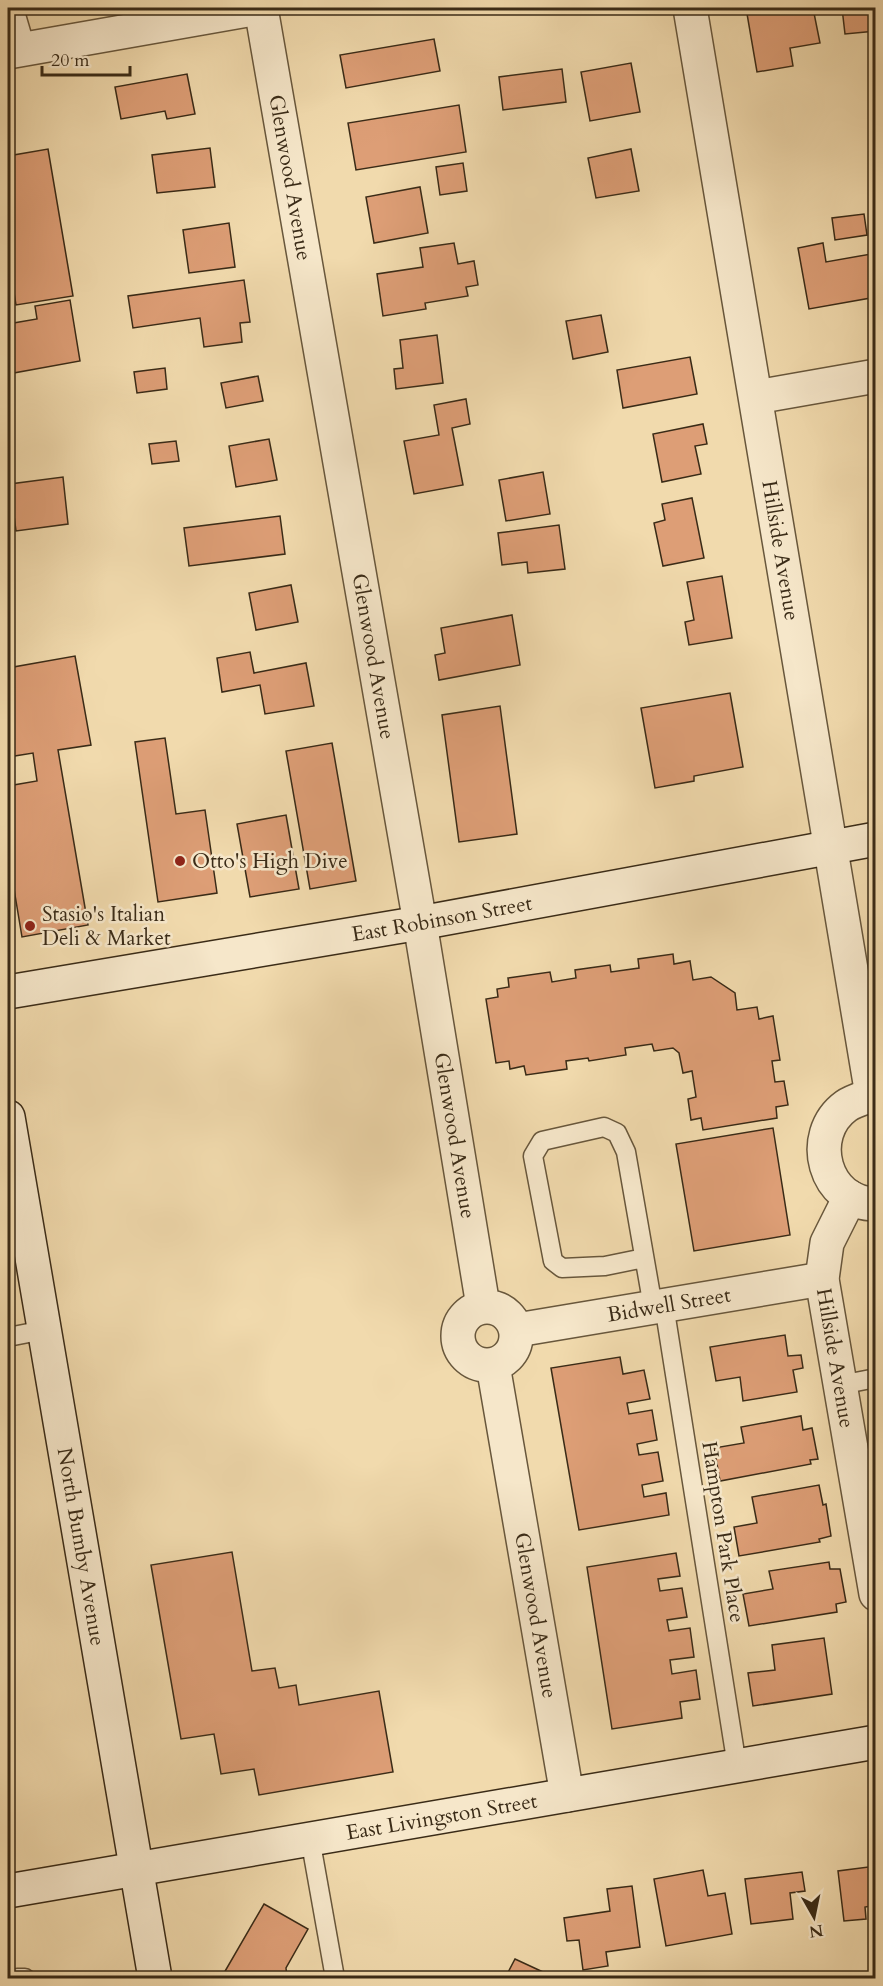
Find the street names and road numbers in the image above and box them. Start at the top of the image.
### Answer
street label: Glenwood Avenue [262,92,319,263]
street label: Hillside Avenue [755,478,807,623]
street label: Glenwood Avenue [345,571,402,742]
street label: East Robinson Street [349,888,535,949]
street label: Glenwood Avenue [427,1050,483,1221]
street label: Bidwell Street [605,1280,733,1329]
street label: Hillside Avenue [809,1286,862,1430]
street label: Hampton Park Place [694,1439,752,1625]
street label: North Bumby Avenue [50,1446,113,1648]
street label: Glenwood Avenue [508,1530,565,1701]
street label: East Livingston Street [344,1786,540,1847]

